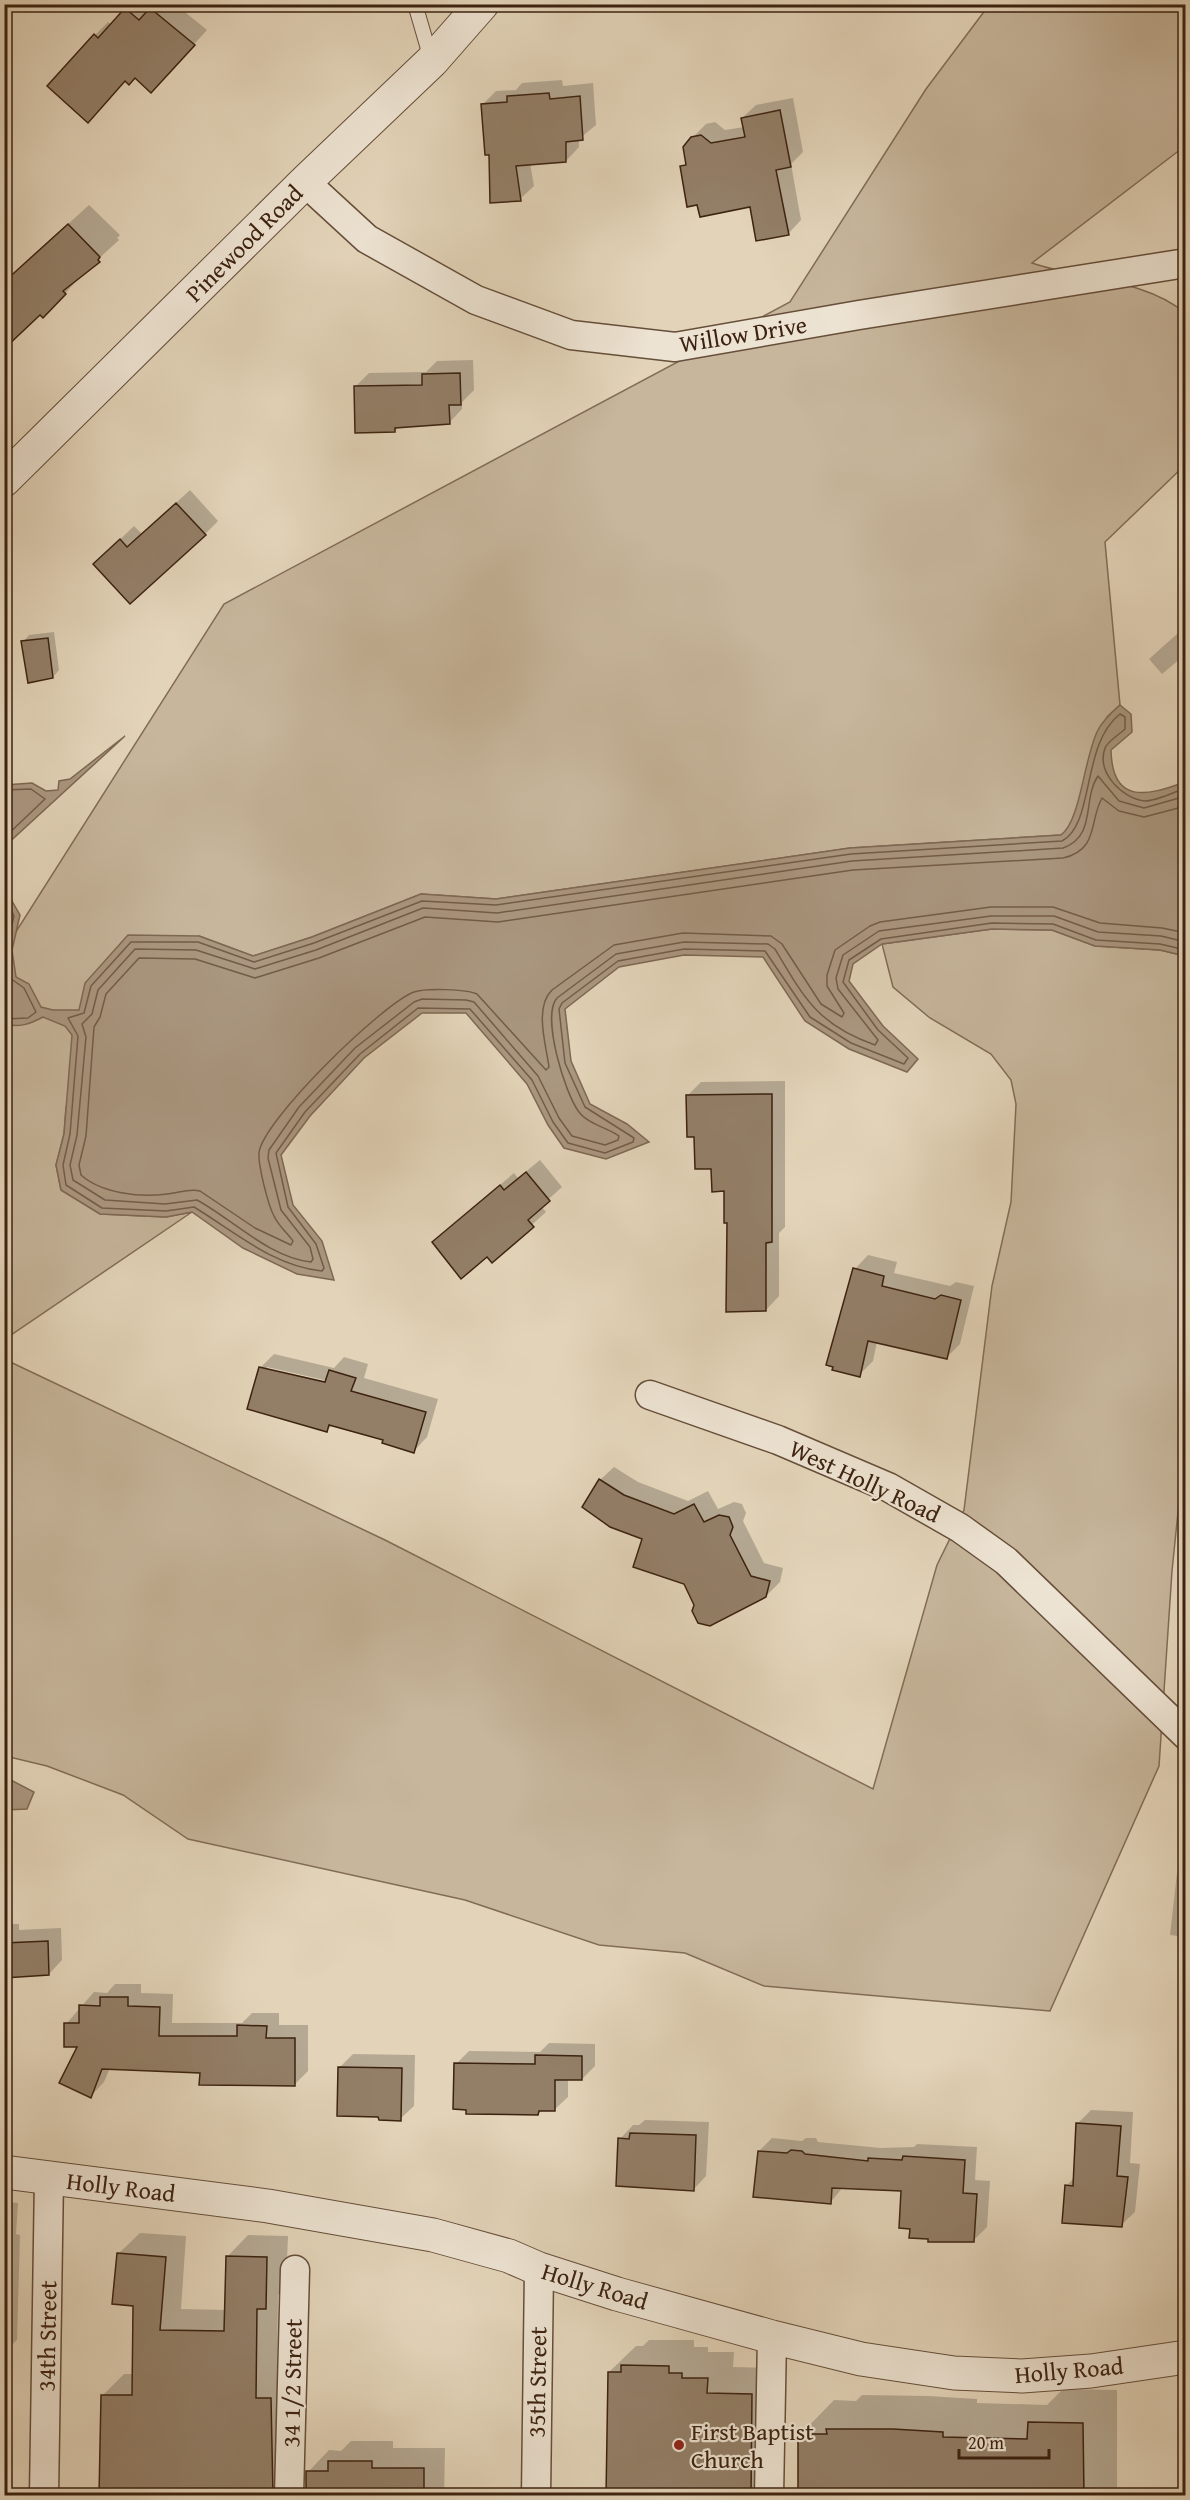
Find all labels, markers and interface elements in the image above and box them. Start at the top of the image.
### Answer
street label: Pinewood Road [177,176,311,310]
street label: Willow Drive [677,307,809,361]
street label: West Holly Road [784,1431,946,1531]
street label: Holly Road [65,2163,177,2211]
street label: Holly Road [538,2253,652,2319]
street label: 34th Street [29,2280,65,2392]
street label: 34 1/2 Street [273,2318,311,2448]
street label: 35th Street [519,2326,555,2438]
street label: Holly Road [1013,2348,1125,2392]
place label: First Baptist Church [691,2414,814,2477]
scale bar [959,2422,1049,2460]
text: 20 m [968,2429,1004,2456]
marker: First Baptist Church [672,2438,686,2452]

